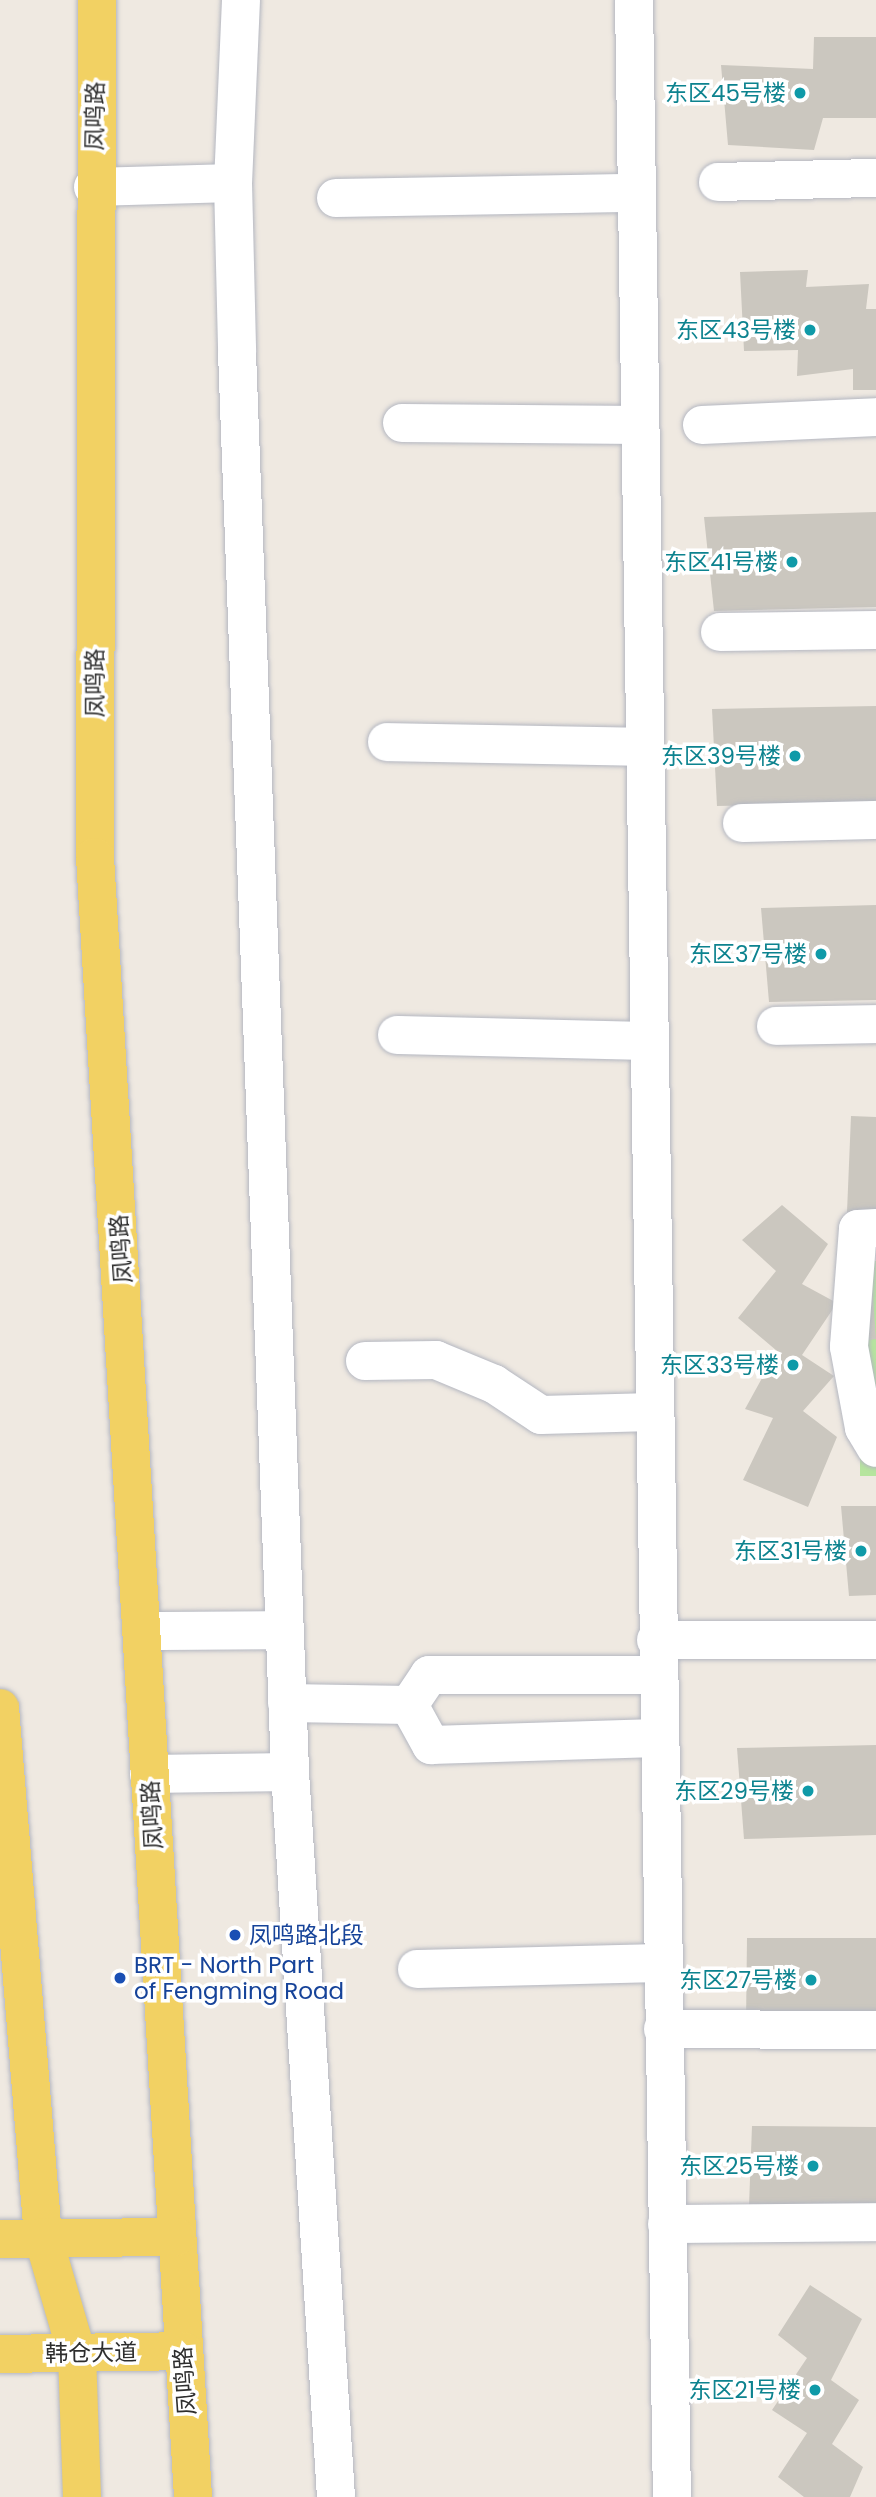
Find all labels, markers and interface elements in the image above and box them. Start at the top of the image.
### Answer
place label: 东区45号楼 [665,79,786,107]
street label: 凤鸣路 [81,81,109,151]
marker: 东区45号楼 [792,85,808,101]
place label: 东区43号楼 [676,316,796,344]
marker: 东区43号楼 [802,322,818,338]
place label: 东区41号楼 [664,548,778,576]
marker: 东区41号楼 [784,554,800,570]
street label: 凤鸣路 [81,649,109,717]
place label: 东区39号楼 [661,742,781,770]
marker: 东区39号楼 [787,748,803,764]
place label: 东区37号楼 [689,940,807,968]
marker: 东区37号楼 [813,946,829,962]
street label: 凤鸣路 [105,1214,137,1284]
place label: 东区33号楼 [660,1351,779,1379]
marker: 东区33号楼 [785,1357,801,1373]
place label: 东区31号楼 [734,1537,847,1565]
marker: 东区31号楼 [853,1543,869,1559]
place label: 东区29号楼 [674,1777,794,1805]
street label: 凤鸣路 [136,1780,168,1850]
marker: 东区29号楼 [800,1783,816,1799]
place label: 凤鸣路北段 [249,1921,364,1949]
marker: 凤鸣路北段 [227,1927,243,1943]
place label: BRT - North Part of Fengming Road [134,1951,344,2005]
place label: 东区27号楼 [679,1966,797,1994]
marker: BRT - North Part of Fengming Road [112,1970,128,1986]
marker: 东区27号楼 [803,1972,819,1988]
place label: 东区25号楼 [679,2152,799,2180]
marker: 东区25号楼 [805,2158,821,2174]
street label: 韩仓大道 [45,2338,137,2368]
street label: 凤鸣路 [169,2346,201,2416]
place label: 东区21号楼 [688,2376,801,2404]
marker: 东区21号楼 [807,2382,823,2398]

